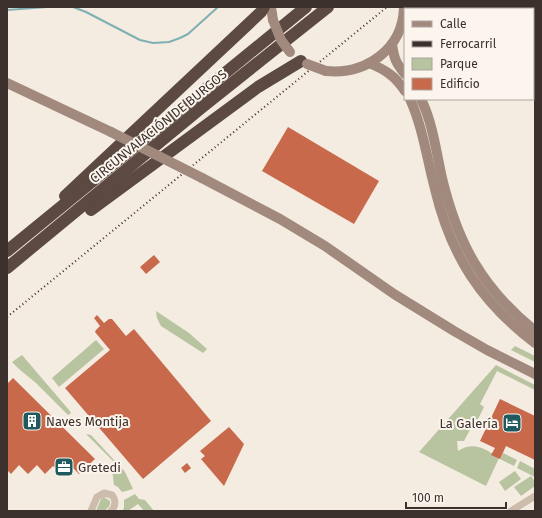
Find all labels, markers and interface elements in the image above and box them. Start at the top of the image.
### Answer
legend [404,8,534,100]
text: Calle [440,17,467,31]
text: Ferrocarril [440,37,497,51]
text: Parque [440,57,478,71]
street label: CIRCUNVALACIÓN DE BURGOS [87,67,230,186]
text: Edificio [440,77,480,91]
building icon: Naves Montija [21,410,43,432]
hotel icon: La Galería [501,412,523,434]
place label: Naves Montija [46,414,129,429]
place label: La Galería [439,416,498,431]
office icon: Gretedi [53,456,75,478]
place label: Gretedi [78,460,121,475]
scale bar [406,484,506,510]
text: 100 m [412,491,444,505]

